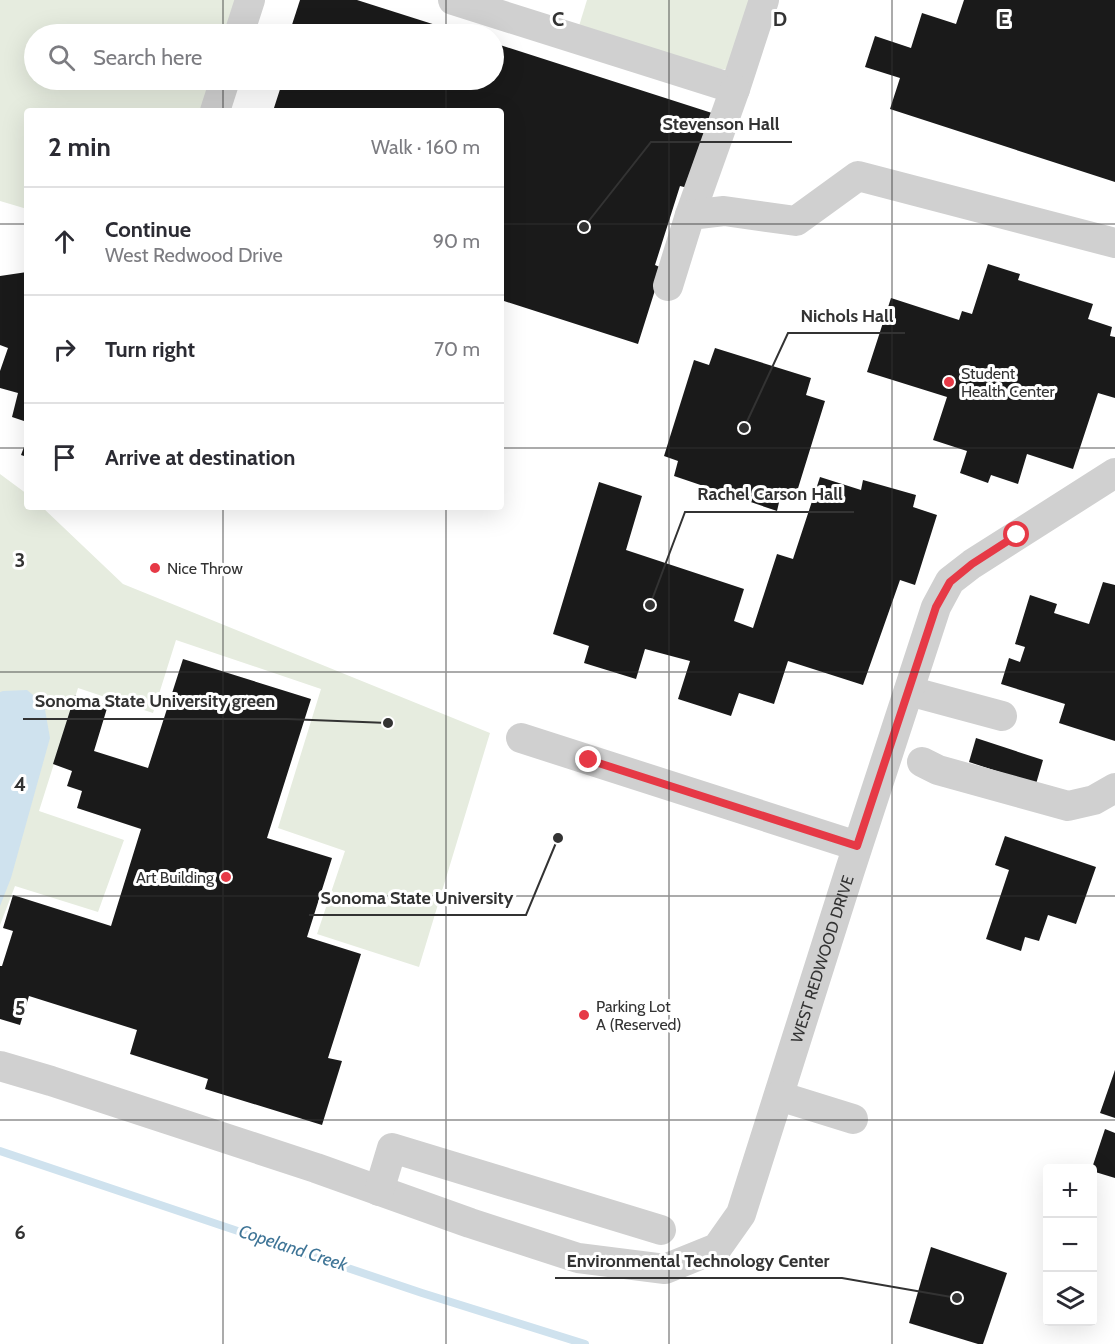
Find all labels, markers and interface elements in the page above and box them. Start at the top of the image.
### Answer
text: C [552,7,564,31]
text: D [773,7,787,31]
text: E [998,7,1010,31]
search box [24,24,504,90]
icon: search [45,41,78,74]
text: Search here [93,44,202,71]
callout: Stevenson Hall [651,106,792,142]
text: Stevenson Hall [663,113,780,135]
text: 2 min [48,131,111,163]
text: Walk · 160 m [371,135,480,159]
text: Continue [105,216,191,243]
icon: ahead [48,225,81,258]
text: 90 m [433,229,480,253]
text: West Redwood Drive [105,243,283,267]
callout: Nichols Hall [788,297,905,333]
text: Nichols Hall [800,305,894,327]
icon: right [48,333,81,366]
text: Turn right [105,336,195,363]
text: 70 m [434,337,480,361]
place label: Student Health Center [961,364,1055,401]
marker: Student Health Center [942,375,956,389]
icon: arrive [48,441,81,474]
text: Arrive at destination [105,444,295,471]
callout: Rachel Carson Hall [685,476,854,512]
text: Rachel Carson Hall [697,483,843,505]
route start [1003,521,1029,547]
text: 3 [15,548,25,572]
place label: Nice Throw [167,559,243,578]
marker: Nice Throw [148,561,162,575]
callout: Sonoma State University green [23,683,287,719]
text: Sonoma State University green [35,690,275,712]
route end [575,746,601,772]
text: 4 [14,772,26,796]
place label: Art Building [136,868,215,887]
marker: Art Building [219,870,233,884]
street label: WEST REDWOOD DRIVE [787,873,858,1045]
callout: Sonoma State University [309,879,526,915]
text: Sonoma State University [321,887,514,909]
text: 5 [15,996,25,1020]
place label: Parking Lot A (Reserved) [596,997,681,1034]
marker: Parking Lot A (Reserved) [577,1008,591,1022]
map controls [1043,1164,1097,1326]
button: + [1043,1164,1097,1218]
button: − [1043,1218,1097,1272]
text: 6 [14,1220,26,1244]
water label: Copeland Creek [236,1220,351,1276]
callout: Environmental Technology Center [555,1242,842,1278]
text: Environmental Technology Center [567,1250,829,1272]
button: layers [1043,1272,1097,1326]

